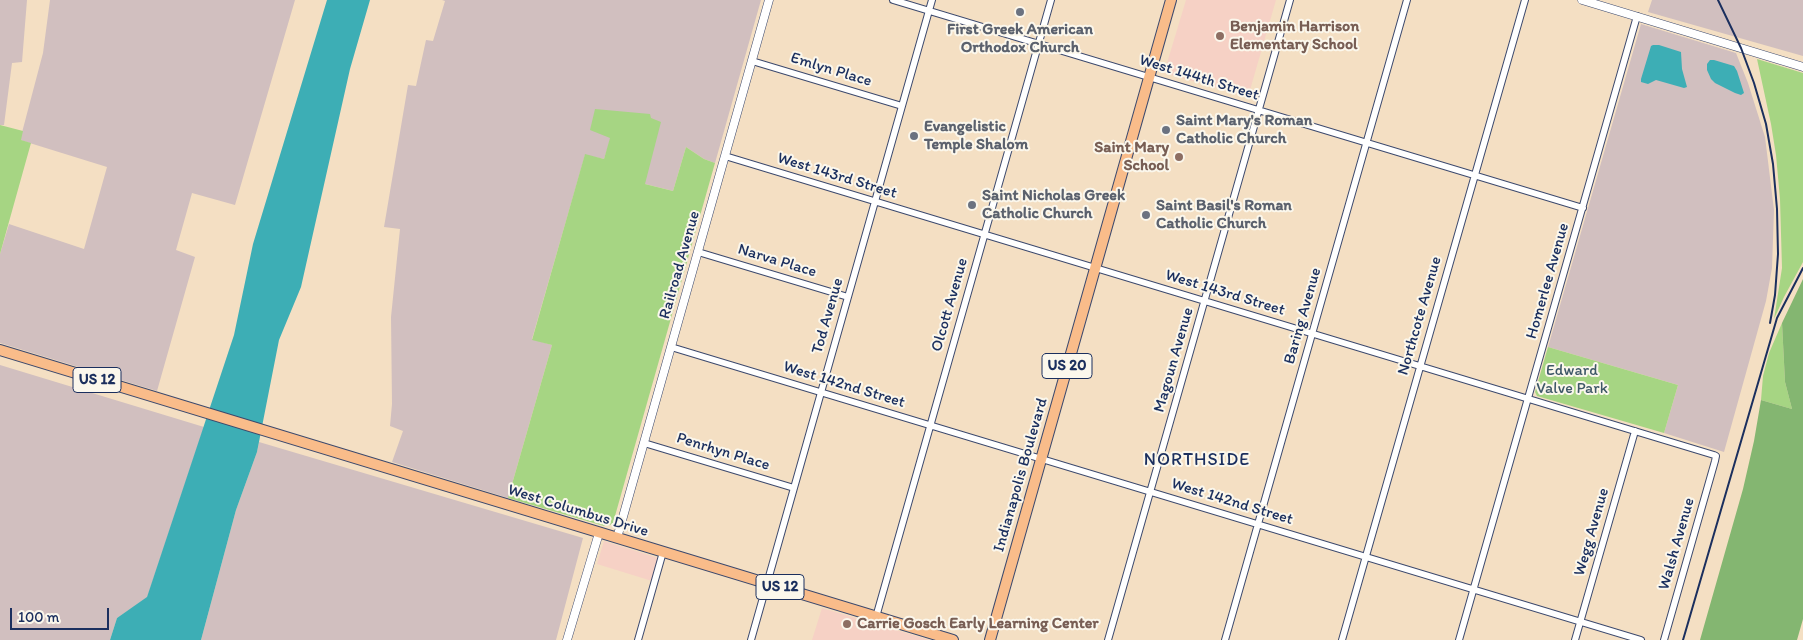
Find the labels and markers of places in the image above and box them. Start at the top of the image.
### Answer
marker: First Greek American Orthodox Church [1014,6,1026,18]
place label: Benjamin Harrison Elementary School [1230,17,1359,55]
place label: First Greek American Orthodox Church [947,20,1093,58]
marker: Benjamin Harrison Elementary School [1214,30,1226,42]
place label: Saint Mary's Roman Catholic Church [1176,111,1312,149]
place label: Evangelistic Temple Shalom [924,117,1028,155]
marker: Saint Mary's Roman Catholic Church [1160,124,1172,136]
marker: Evangelistic Temple Shalom [908,130,920,142]
place label: Saint Mary School [1094,138,1169,176]
marker: Saint Mary School [1173,151,1185,163]
place label: Saint Nicholas Greek Catholic Church [982,186,1125,224]
place label: Saint Basil's Roman Catholic Church [1156,196,1292,234]
marker: Saint Nicholas Greek Catholic Church [966,199,978,211]
marker: Saint Basil's Roman Catholic Church [1140,209,1152,221]
place label: Carrie Gosch Early Learning Center [857,614,1099,634]
marker: Carrie Gosch Early Learning Center [841,618,853,630]

